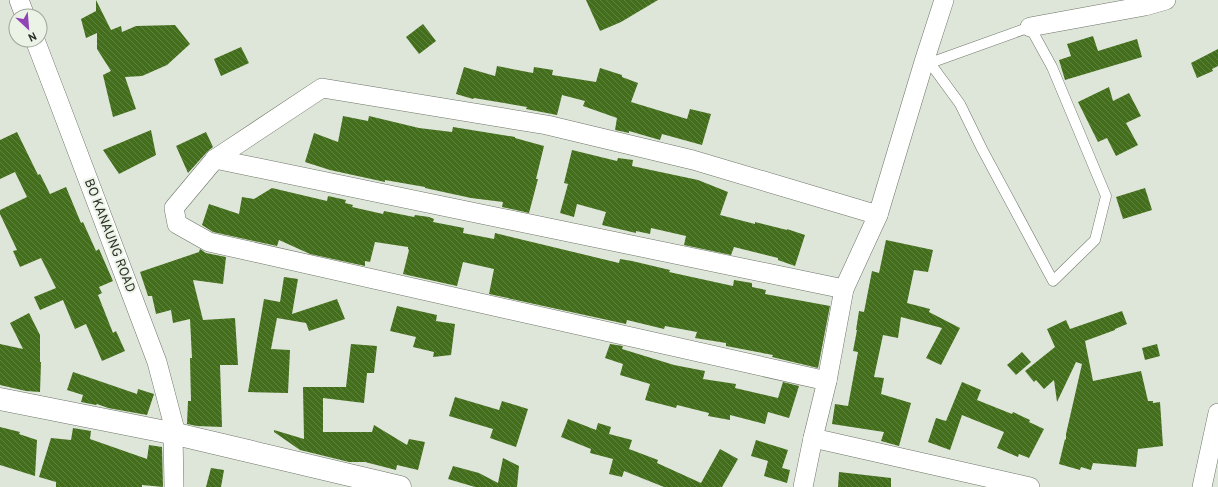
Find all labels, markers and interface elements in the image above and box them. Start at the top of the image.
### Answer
north arrow [8,8,48,48]
text: N [25,28,39,44]
street label: BO KANAUNG ROAD [80,177,138,295]

